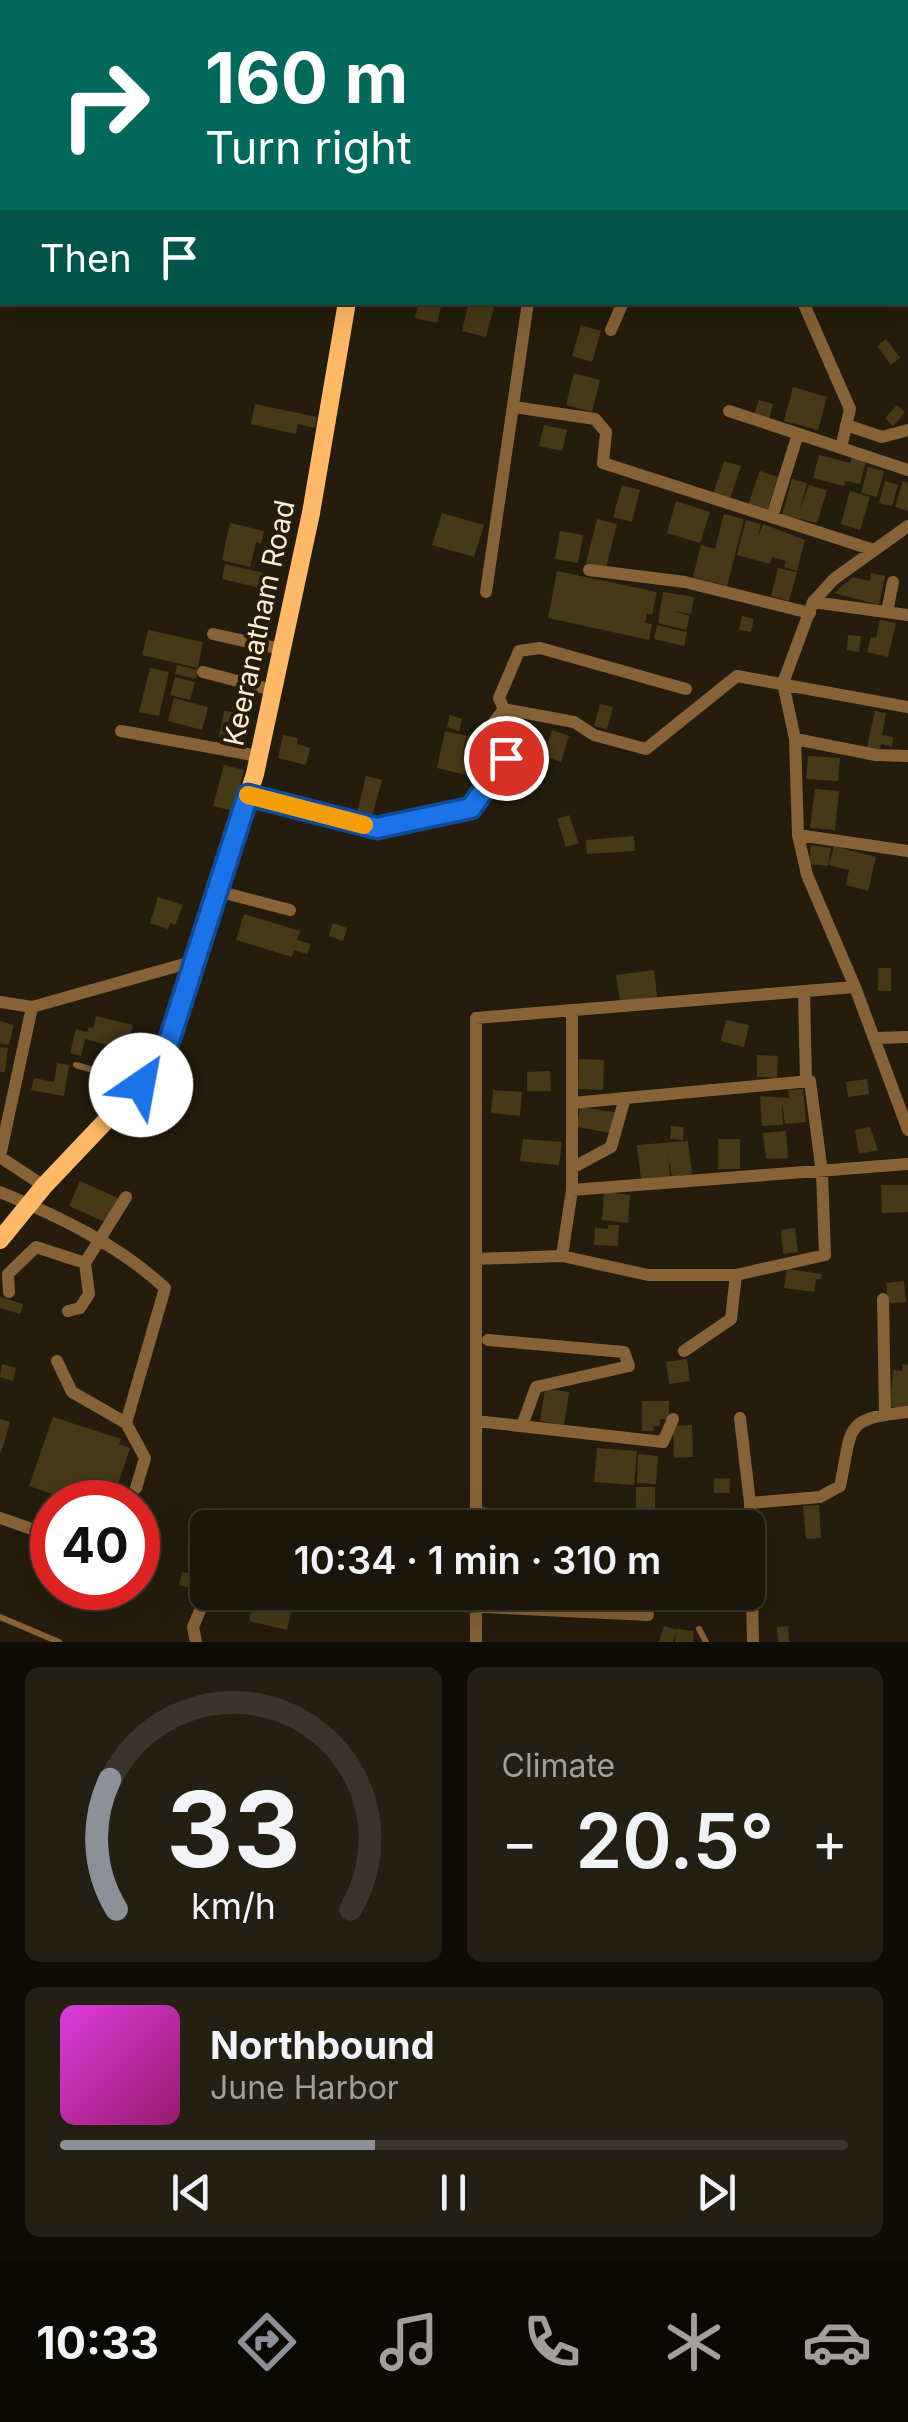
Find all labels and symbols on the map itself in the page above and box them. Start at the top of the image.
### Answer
street label: Keeranatham Road [216,497,302,749]
pin [464,716,549,801]
position arrow [89,1033,193,1137]
speed limit sign: 40 [30,1480,160,1610]

